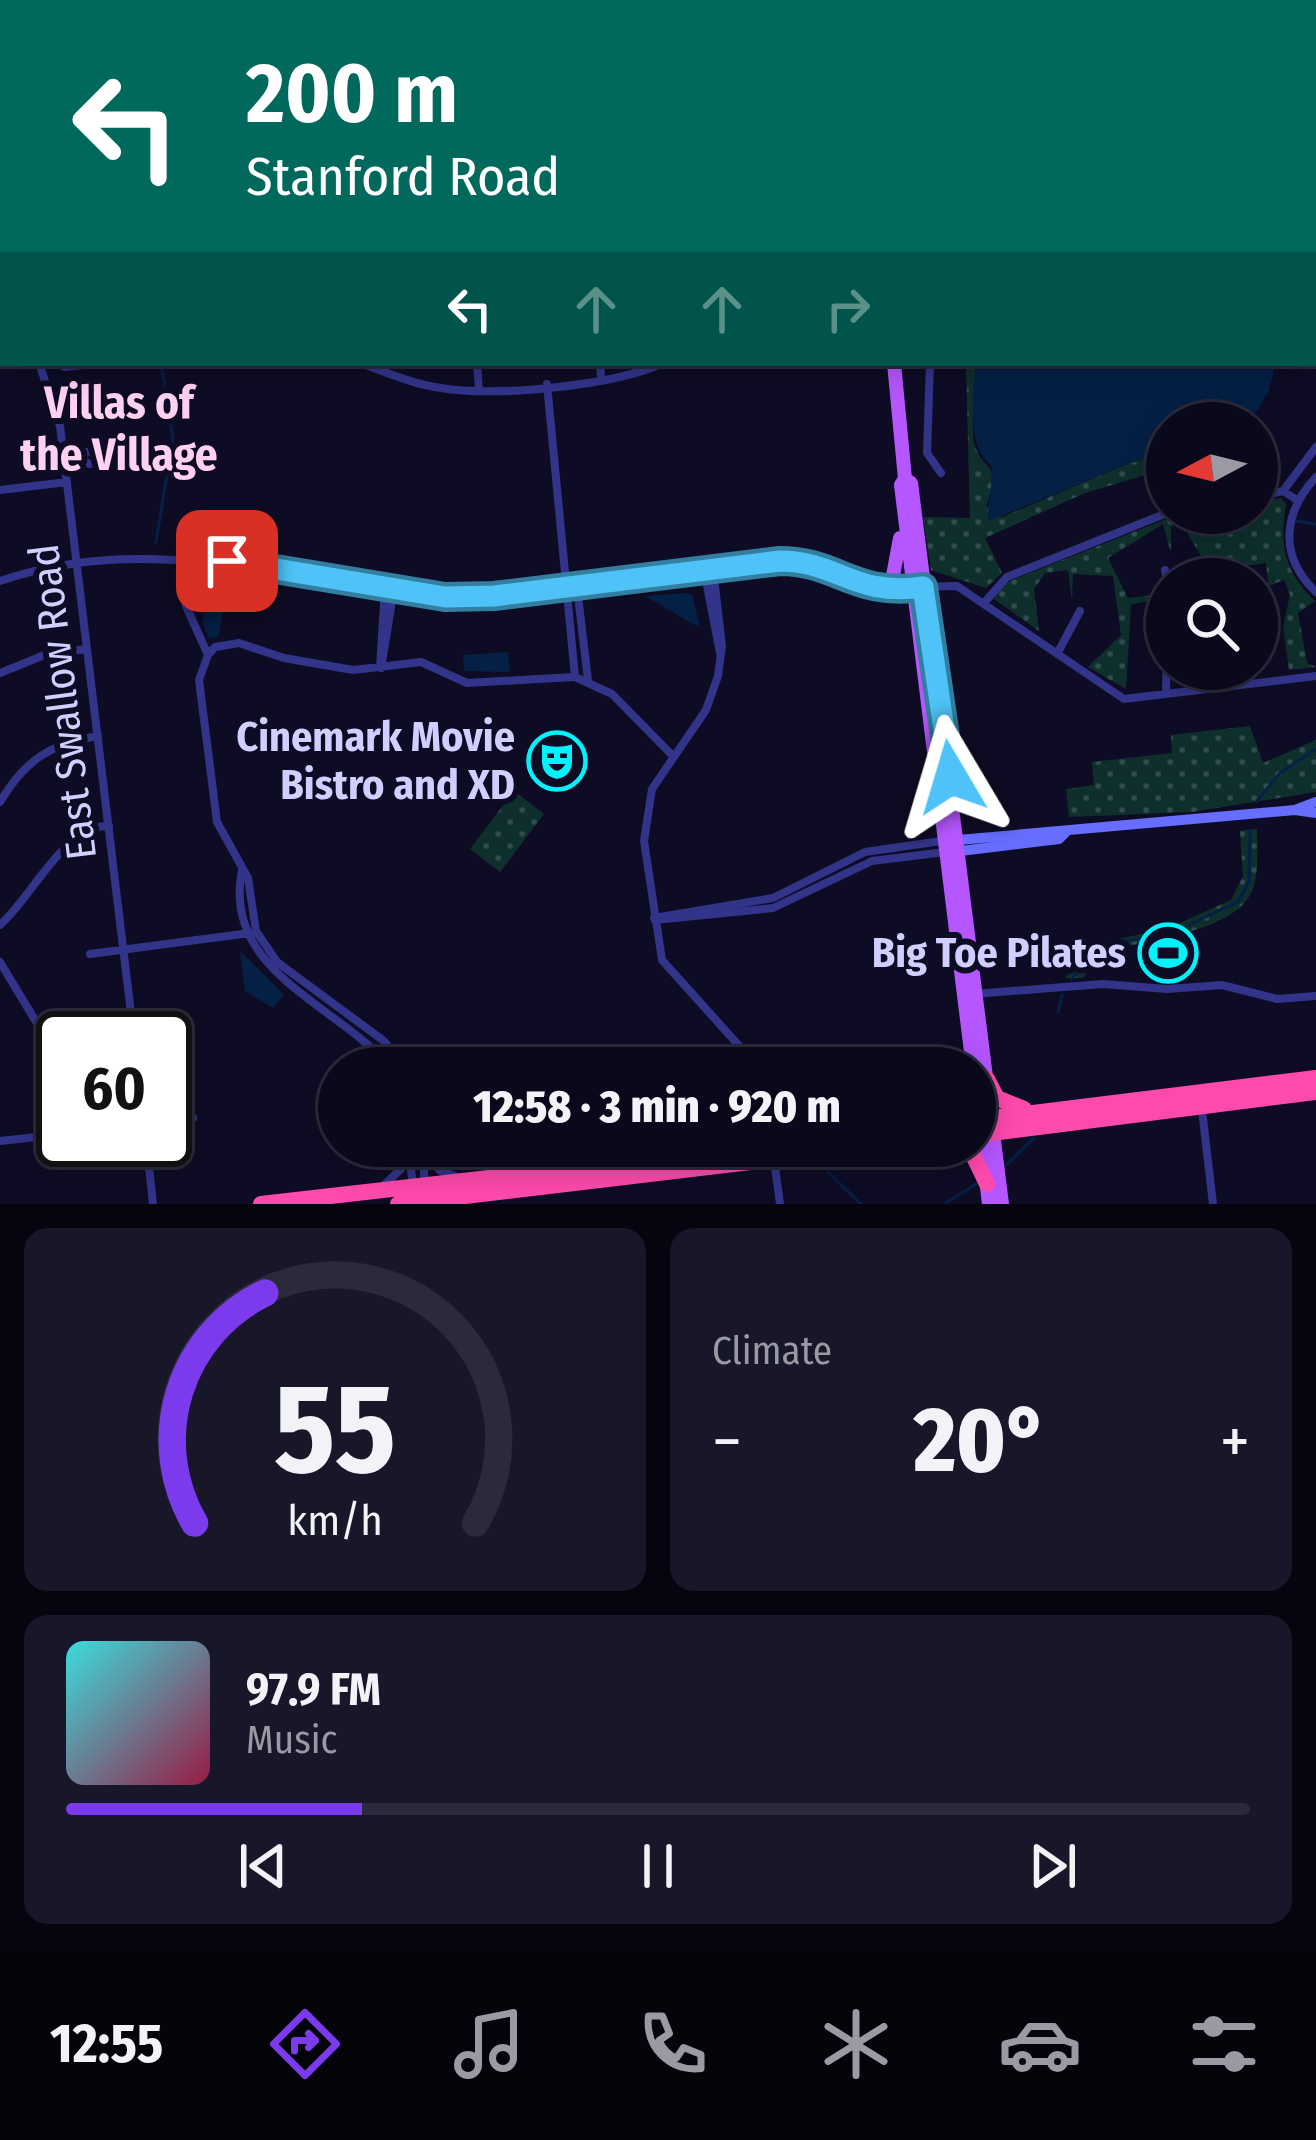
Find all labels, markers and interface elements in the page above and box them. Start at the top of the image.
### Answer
text: 200 m [246,43,458,144]
icon: left [48,48,204,204]
text: Stanford Road [246,145,560,209]
icon: left [437,276,503,342]
icon: ahead [563,276,629,342]
icon: ahead [689,276,755,342]
icon: right [815,276,881,342]
district label: Villas of the Village [20,376,218,482]
north arrow [1146,402,1278,534]
map controls [1146,402,1278,690]
pin [176,510,278,612]
icon: arrive [194,528,260,594]
street label: East Swallow Road [19,541,107,863]
button: search [1146,558,1278,690]
place label: Cinemark Movie Bistro and XD [236,712,515,810]
position arrow [888,714,1014,840]
theatre icon: Cinemark Movie Bistro and XD [526,730,588,792]
sports icon: Big Toe Pilates [1137,922,1199,984]
place label: Big Toe Pilates [872,928,1126,978]
speed limit sign: 60 [36,1011,192,1167]
text: 12:58 · 3 min · 920 m [473,1080,841,1134]
text: Climate [712,1328,832,1374]
text: 55 [274,1355,396,1505]
text: 20° [914,1387,1048,1495]
text: − [712,1402,742,1481]
text: + [1220,1402,1250,1481]
text: km/h [287,1494,383,1545]
text: 97.9 FM [246,1663,381,1717]
text: Music [246,1717,337,1763]
icon: previous [230,1833,296,1899]
icon: pause [625,1833,691,1899]
icon: next [1020,1833,1086,1899]
icon: directions [263,2002,347,2086]
icon: music [447,2002,531,2086]
icon: phone [631,2002,715,2086]
icon: climate [814,2002,898,2086]
icon: car [998,2002,1082,2086]
icon: filters [1182,2002,1266,2086]
text: 12:55 [50,2012,163,2076]

